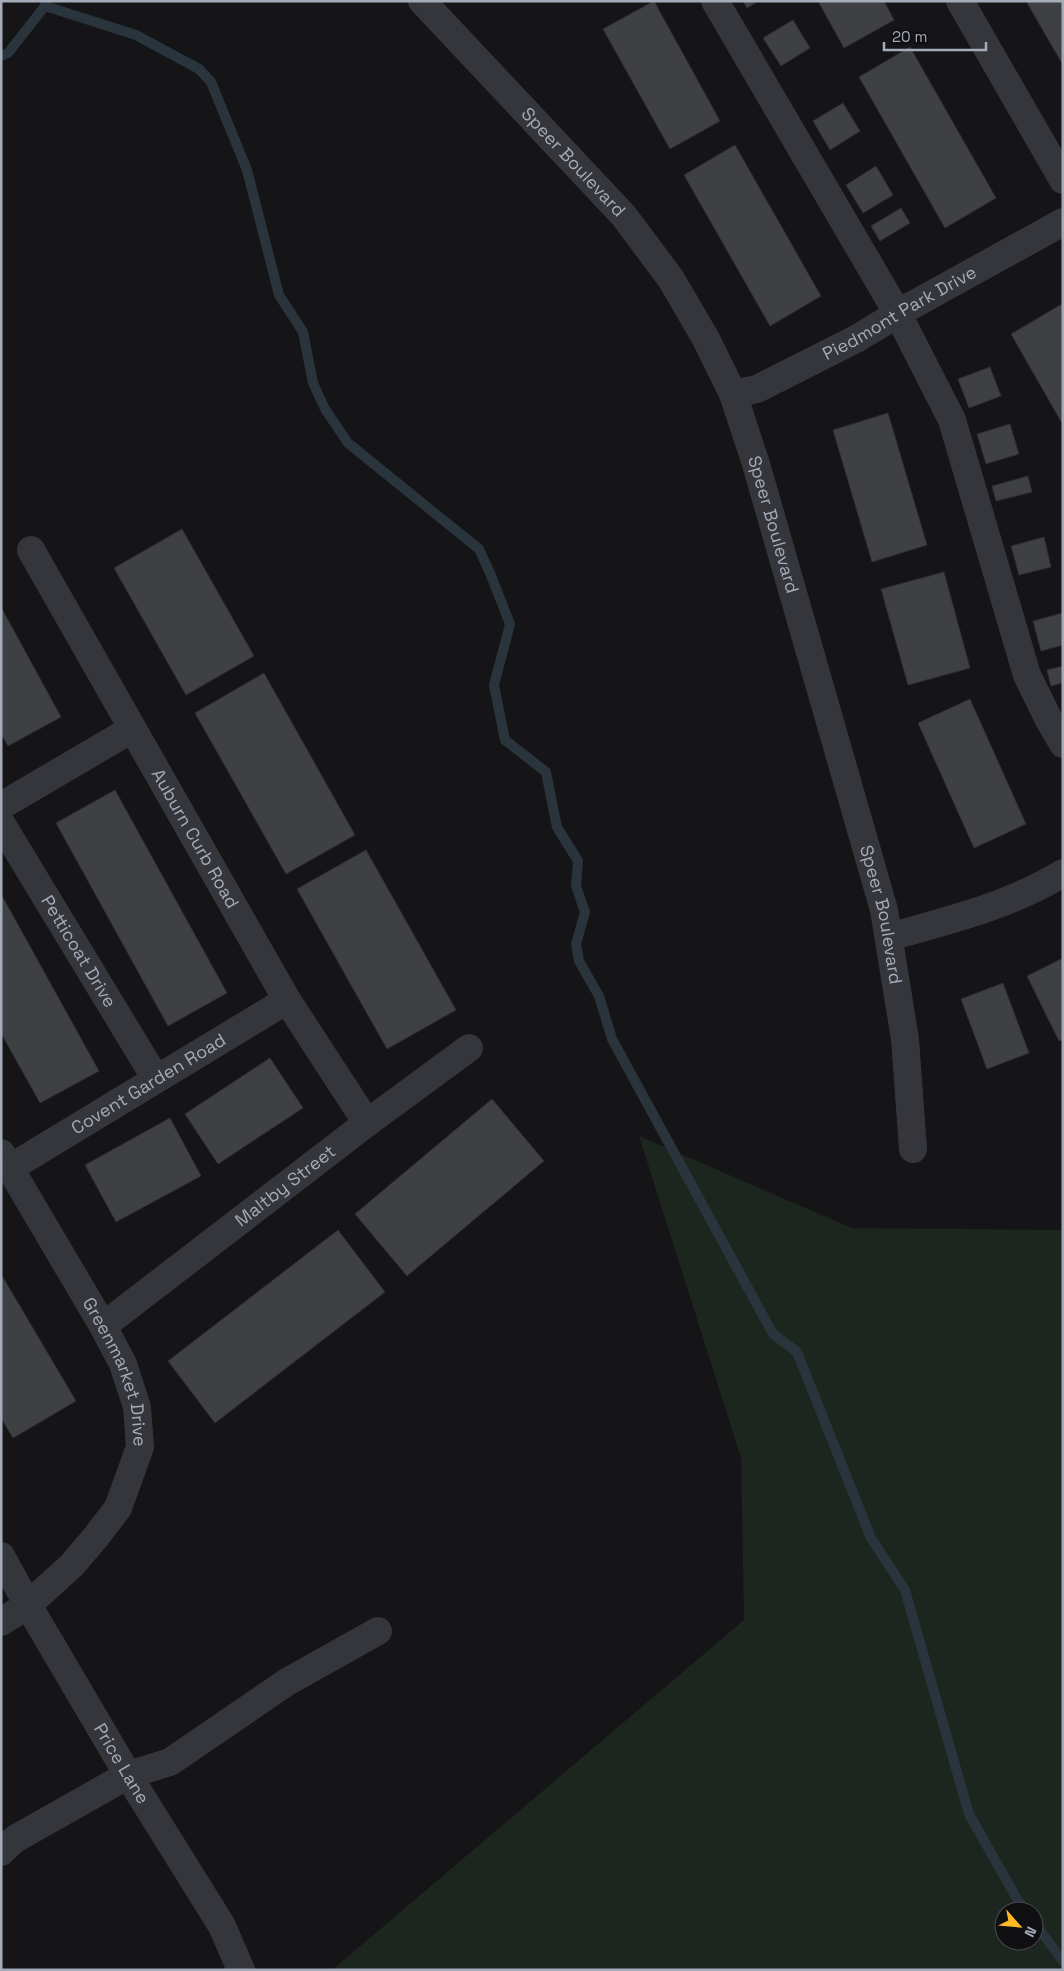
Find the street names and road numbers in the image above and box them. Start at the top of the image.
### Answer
street label: Speer Boulevard [517,102,631,221]
street label: Piedmont Park Drive [818,260,980,365]
street label: Speer Boulevard [743,453,804,596]
street label: Auburn Curb Road [147,764,244,912]
street label: Speer Boulevard [855,842,908,986]
street label: Petticoat Drive [36,891,122,1012]
street label: Covent Garden Road [67,1028,230,1139]
street label: Maltby Street [230,1139,340,1231]
street label: Greenmarket Drive [78,1293,152,1447]
street label: Price Lane [89,1719,155,1808]

